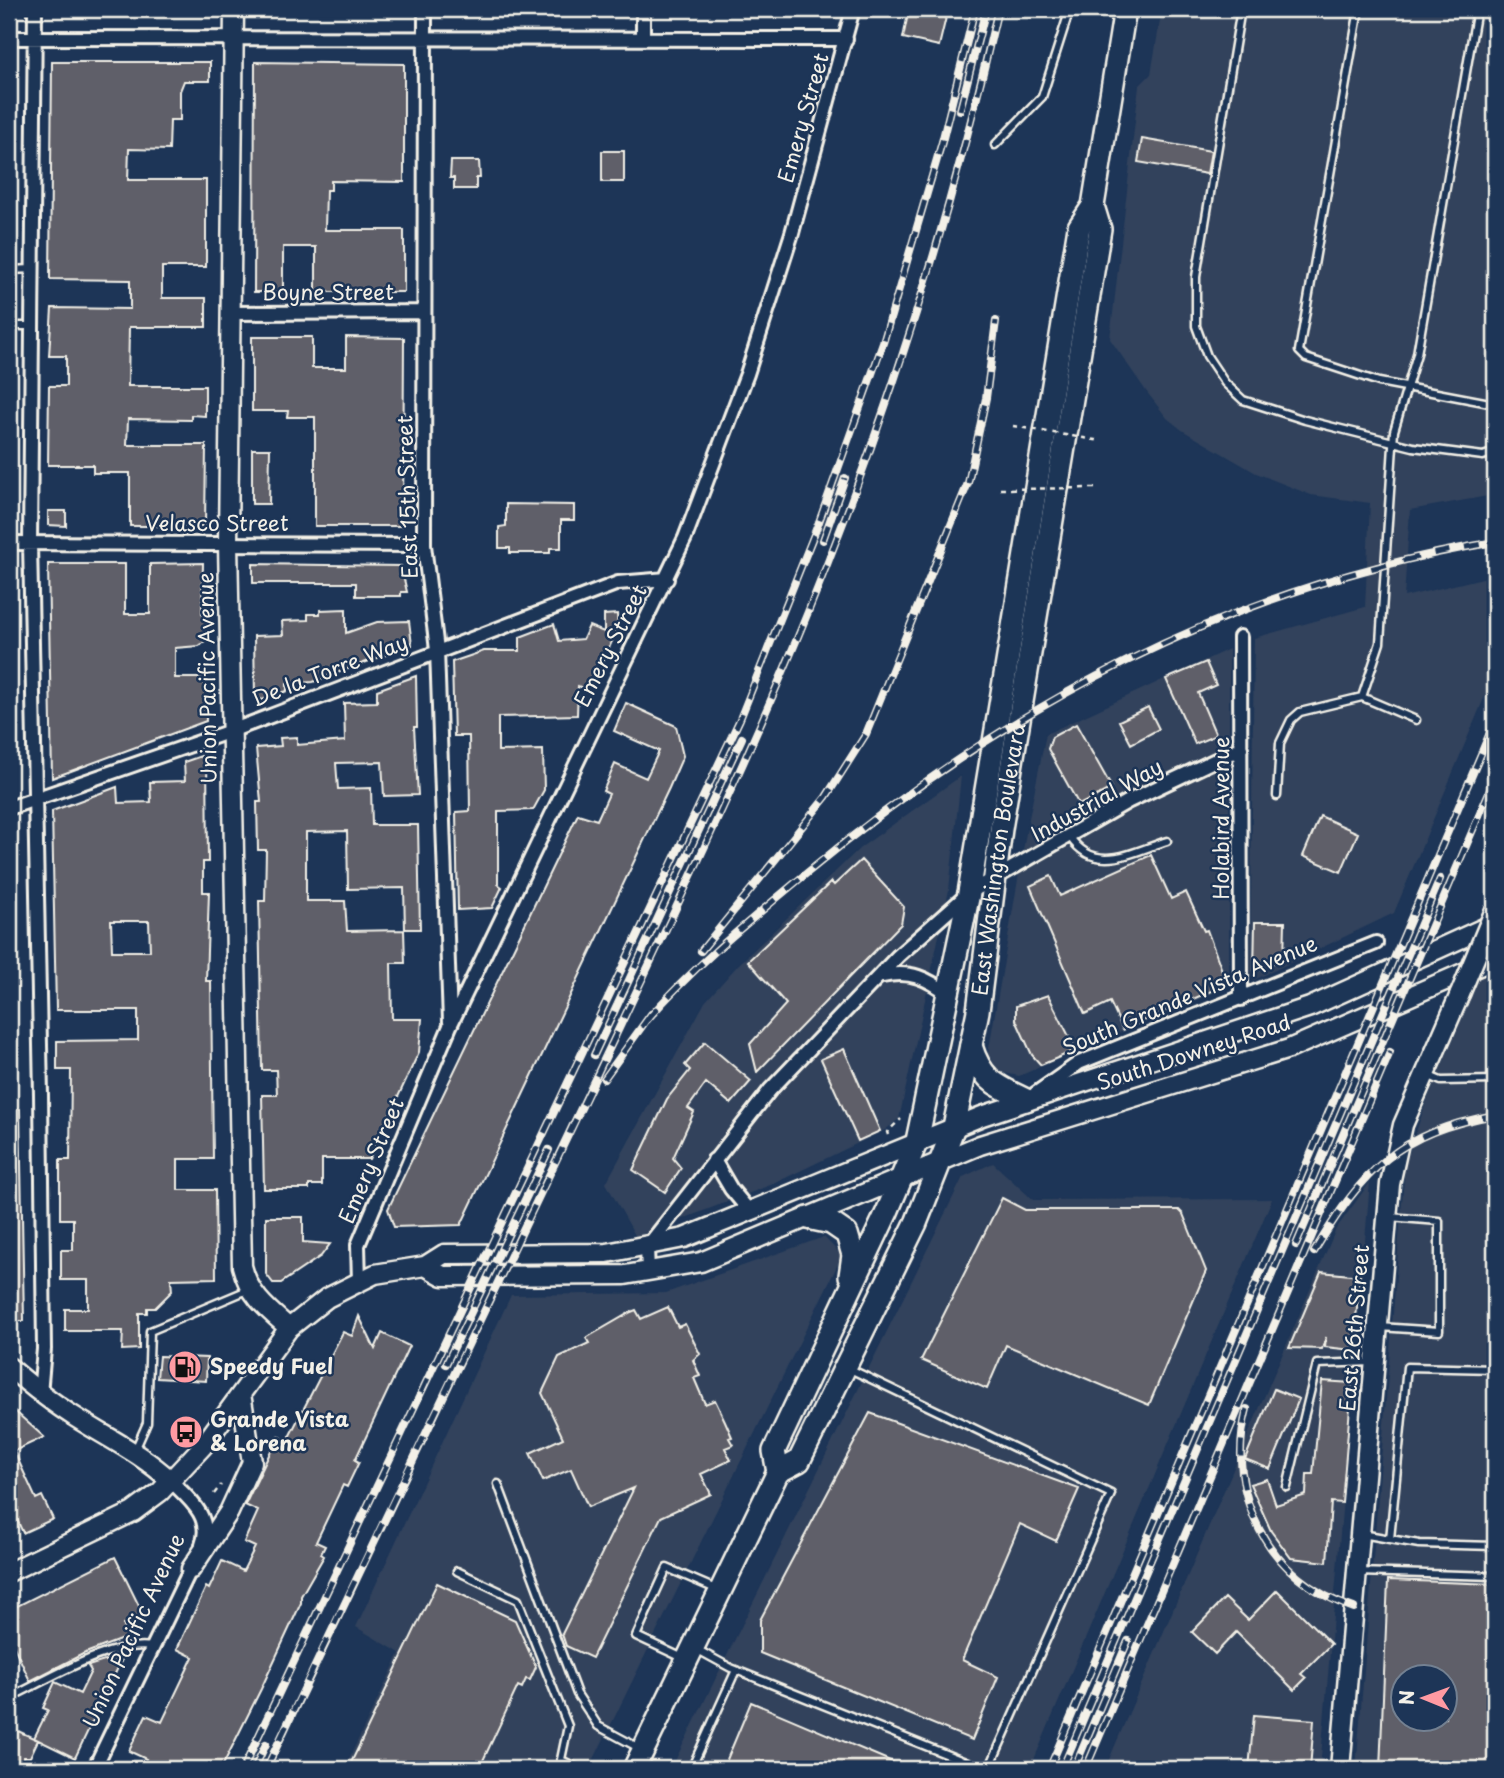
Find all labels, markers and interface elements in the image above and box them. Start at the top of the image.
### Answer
street label: Emery Street [768,49,836,186]
street label: Boyne Street [262,275,394,307]
street label: East 15th Street [387,415,425,579]
street label: Velasco Street [145,506,289,538]
street label: Union Pacific Avenue [188,572,224,784]
street label: Emery Street [565,578,654,712]
street label: De la Torre Way [246,625,412,714]
street label: East Washington Boulevard [962,720,1032,997]
street label: Holabird Avenue [1204,737,1236,899]
street label: Industrial Way [1024,750,1168,849]
street label: South Grande Vista Avenue [1057,926,1322,1062]
street label: South Downey Road [1092,1005,1294,1098]
street label: Emery Street [329,1092,411,1228]
street label: East 26th Street [1330,1243,1376,1413]
fuel station icon: Speedy Fuel [166,1348,204,1386]
place label: Speedy Fuel [210,1349,333,1381]
place label: Grande Vista & Lorena [210,1402,349,1458]
bus stop icon: Grande Vista & Lorena [167,1413,205,1451]
street label: Union Pacific Avenue [73,1527,191,1733]
north arrow [1388,1662,1458,1732]
text: N [1392,1690,1420,1705]

